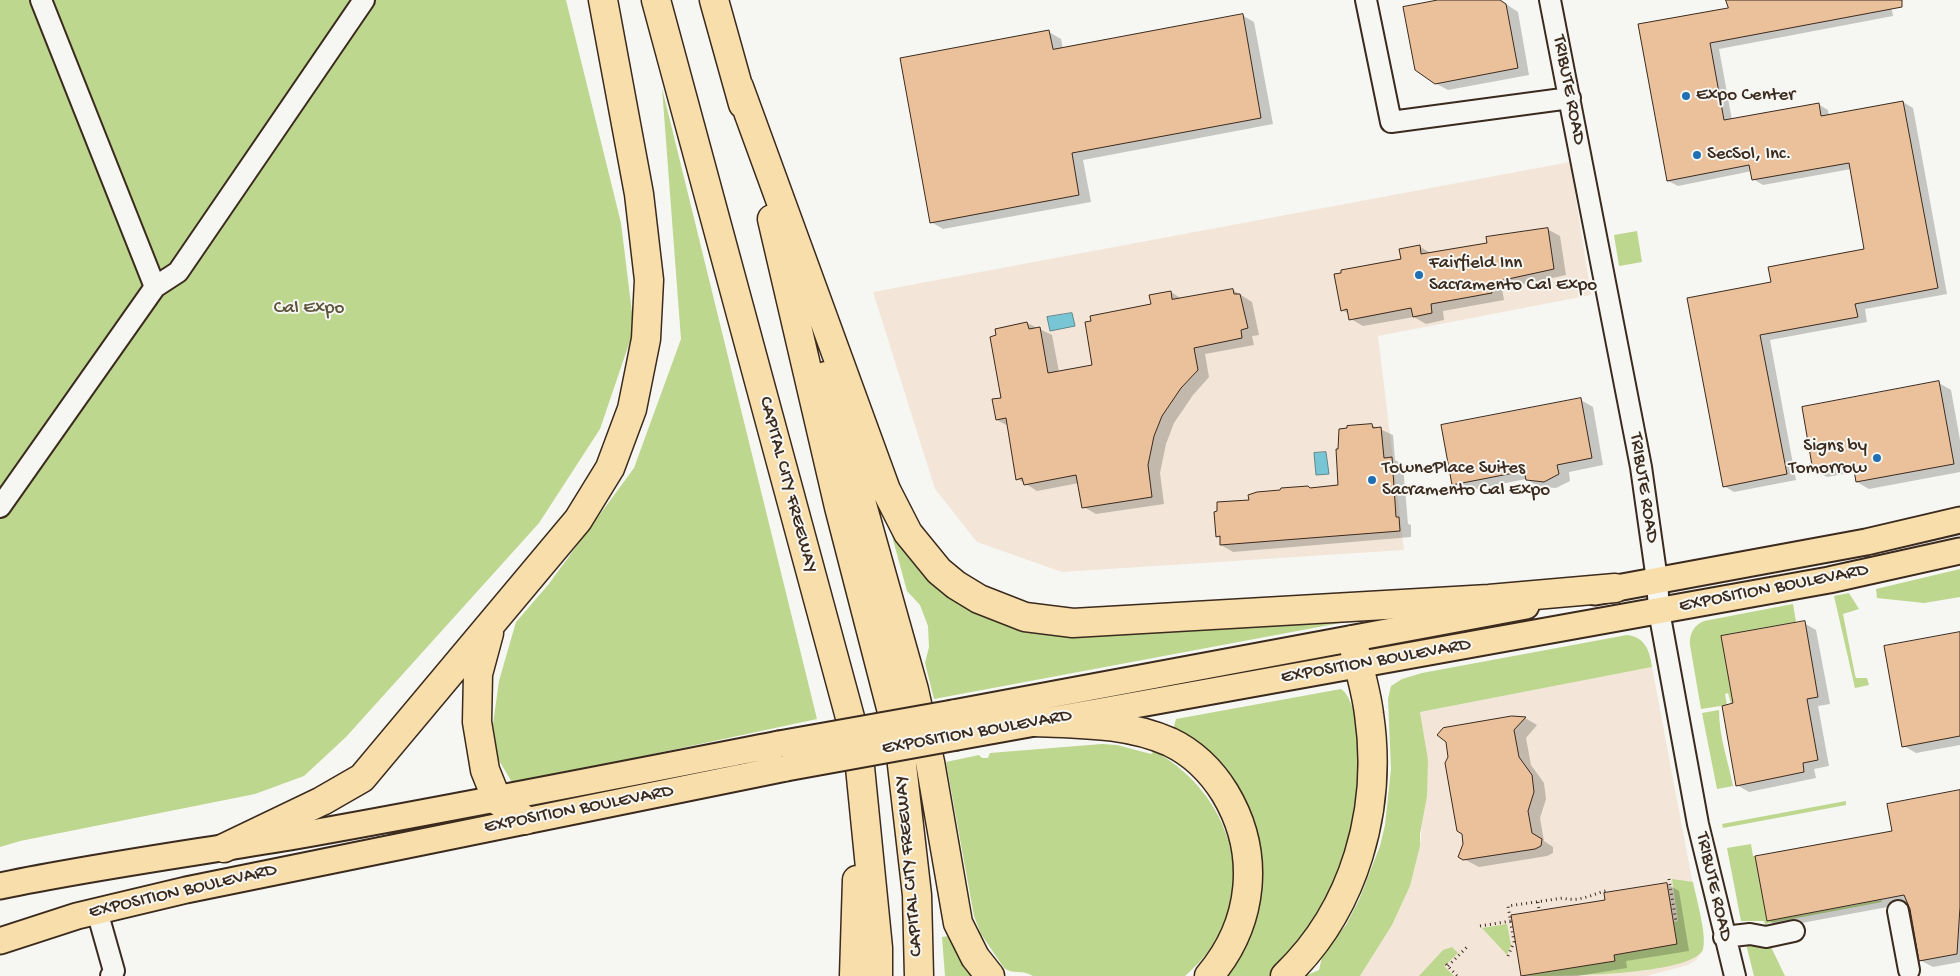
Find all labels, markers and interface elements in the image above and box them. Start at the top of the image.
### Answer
street label: TRIBUTE ROAD [1546,33,1590,147]
place label: Expo Center [1696,85,1795,107]
marker: Expo Center [1680,90,1692,102]
place label: SecSol, Inc. [1707,144,1791,166]
marker: SecSol, Inc. [1691,149,1703,161]
place label: Fairfield Inn Sacramento Cal Expo [1429,253,1597,297]
marker: Fairfield Inn Sacramento Cal Expo [1413,269,1425,281]
park label: Cal Expo [274,298,344,320]
street label: CAPITAL CITY FREEWAY [752,394,822,576]
street label: TRIBUTE ROAD [1623,431,1663,545]
place label: Signs by Tomorrow [1788,436,1867,480]
marker: Signs by Tomorrow [1871,452,1883,464]
place label: TownePlace Suites Sacramento Cal Expo [1382,458,1550,502]
marker: TownePlace Suites Sacramento Cal Expo [1366,474,1378,486]
street label: EXPOSITION BOULEVARD [1677,559,1871,619]
street label: EXPOSITION BOULEVARD [1279,634,1473,690]
street label: EXPOSITION BOULEVARD [880,705,1074,761]
street label: CAPITAL CITY FREEWAY [891,775,929,957]
street label: EXPOSITION BOULEVARD [482,780,676,840]
street label: TRIBUTE ROAD [1689,830,1737,944]
street label: EXPOSITION BOULEVARD [87,859,279,925]

